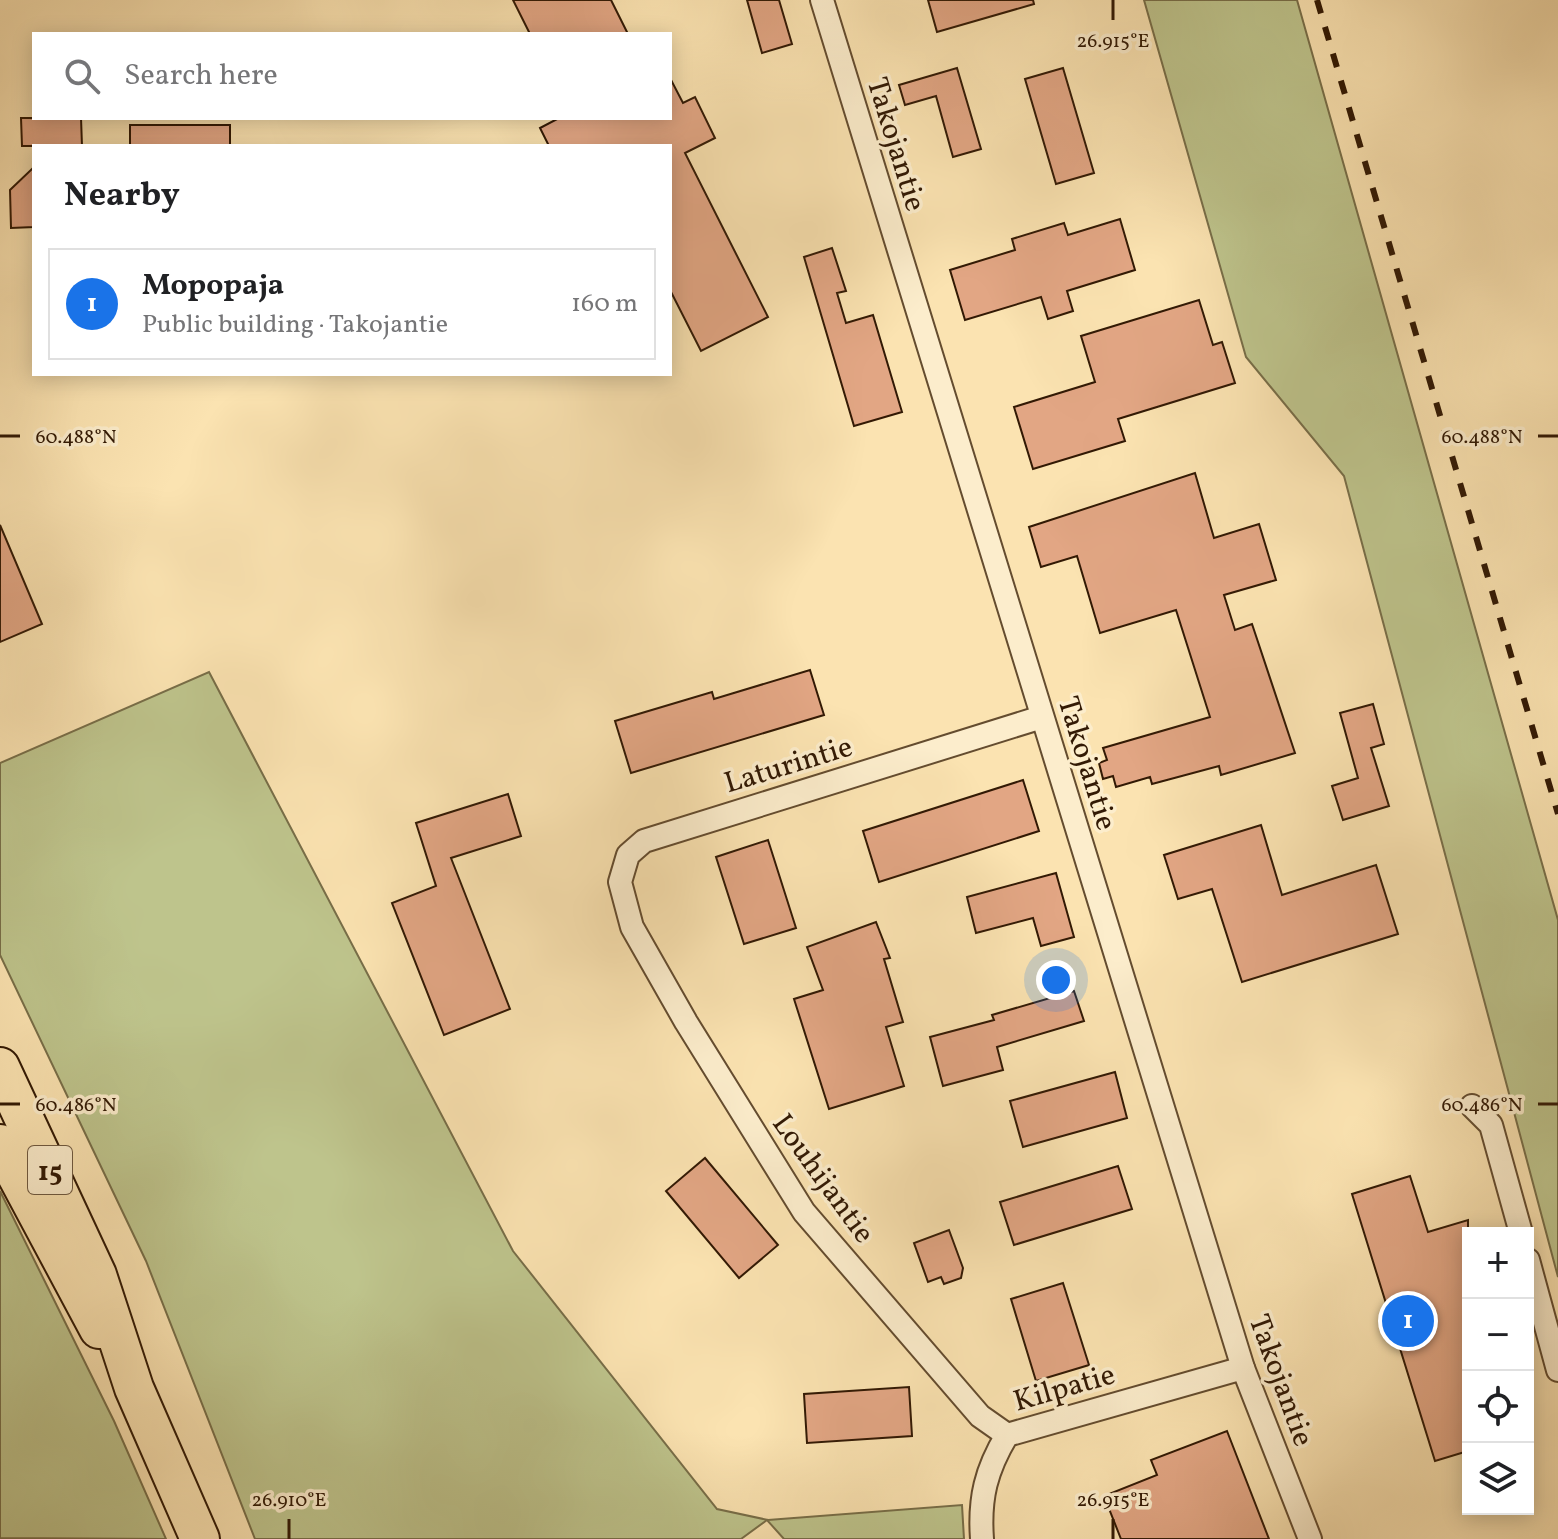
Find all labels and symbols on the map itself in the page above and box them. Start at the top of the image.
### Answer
text: 26.915°E [1077,28,1149,56]
street label: Takojantie [855,73,935,217]
text: 60.488°N [35,424,117,452]
text: 60.488°N [1441,424,1523,452]
street label: Takojantie [1046,692,1126,836]
street label: Laturintie [719,727,858,805]
your location [1036,960,1076,1000]
text: 60.486°N [36,1092,117,1120]
text: 60.486°N [1442,1092,1523,1120]
street label: Louhijantie [761,1106,884,1253]
road number: 15 [28,1146,72,1194]
pin: 1 [1382,1291,1434,1351]
street label: Takojantie [1237,1309,1323,1453]
street label: Kilpatie [1009,1354,1120,1423]
text: 26.910°E [252,1487,326,1515]
text: 26.915°E [1077,1487,1149,1515]

